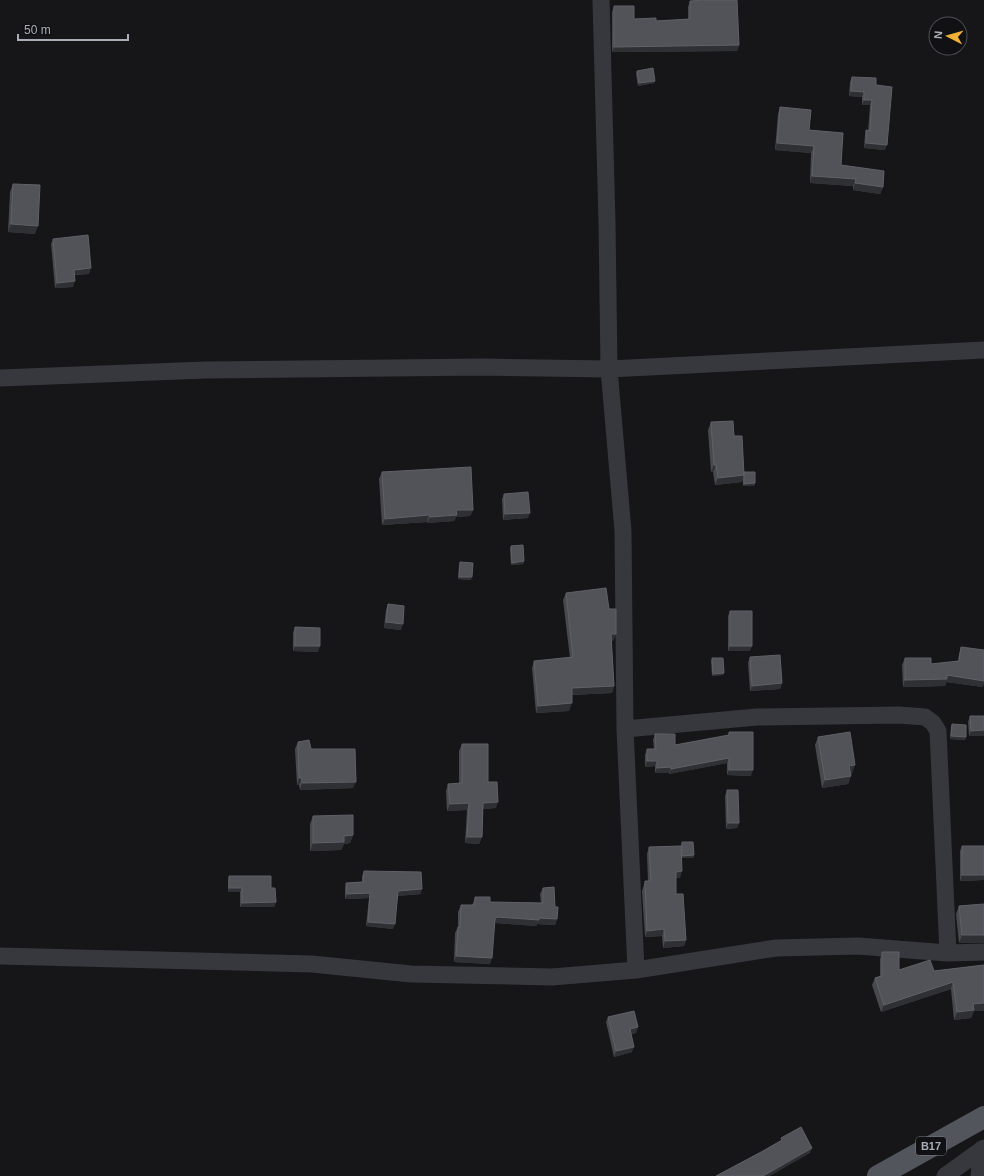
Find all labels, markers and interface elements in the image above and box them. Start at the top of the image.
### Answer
scale bar [18,16,128,42]
north arrow [928,16,968,56]
text: 50 m [24,23,51,37]
text: N [932,30,944,40]
road number: B17 [916,1137,946,1155]

